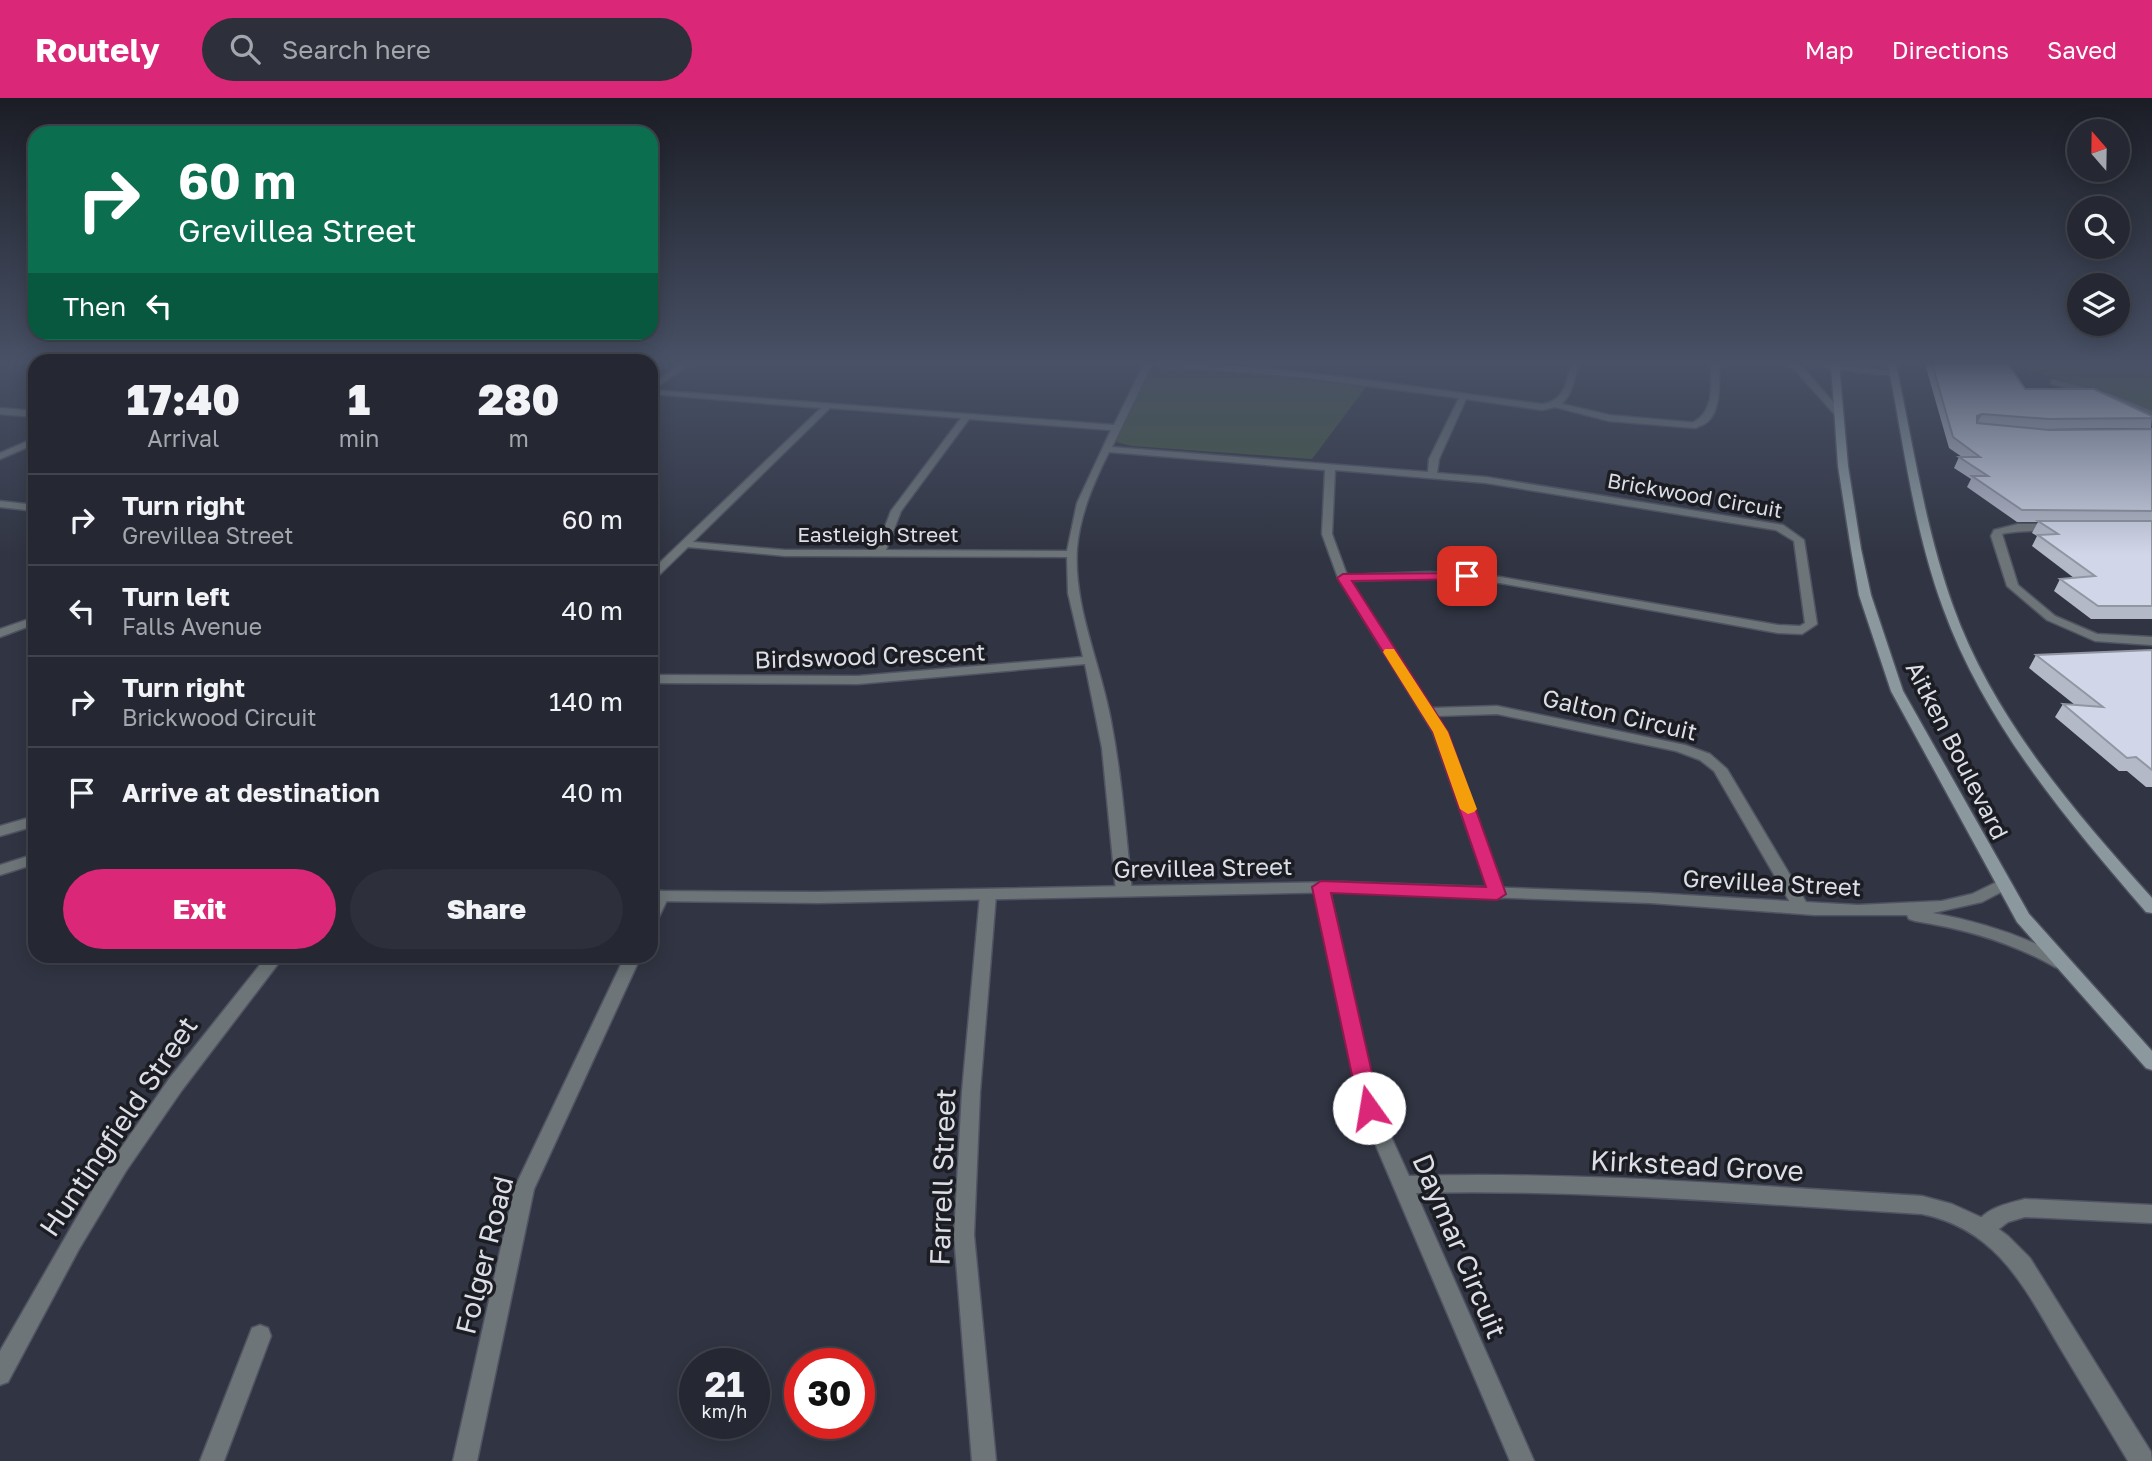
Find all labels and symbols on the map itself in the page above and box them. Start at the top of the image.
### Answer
north arrow [2067,119,2130,182]
street label: Brickwood Circuit [1605,467,1785,523]
street label: Eastleigh Street [797,521,959,547]
pin [1437,546,1497,606]
street label: Birdswood Crescent [754,636,986,674]
street label: Aitken Boulevard [1901,656,2015,844]
street label: Galton Circuit [1540,682,1700,746]
street label: Grevillea Street [1113,851,1293,883]
street label: Grevillea Street [1682,863,1862,901]
street label: Huntingfield Street [32,1010,204,1242]
position arrow [1332,1071,1406,1145]
street label: Farrell Street [922,1088,962,1266]
street label: Kirkstead Grove [1589,1143,1805,1187]
street label: Daymar Circuit [1406,1149,1514,1343]
street label: Folger Road [448,1172,520,1338]
speed limit sign: 30 [784,1348,875,1439]

